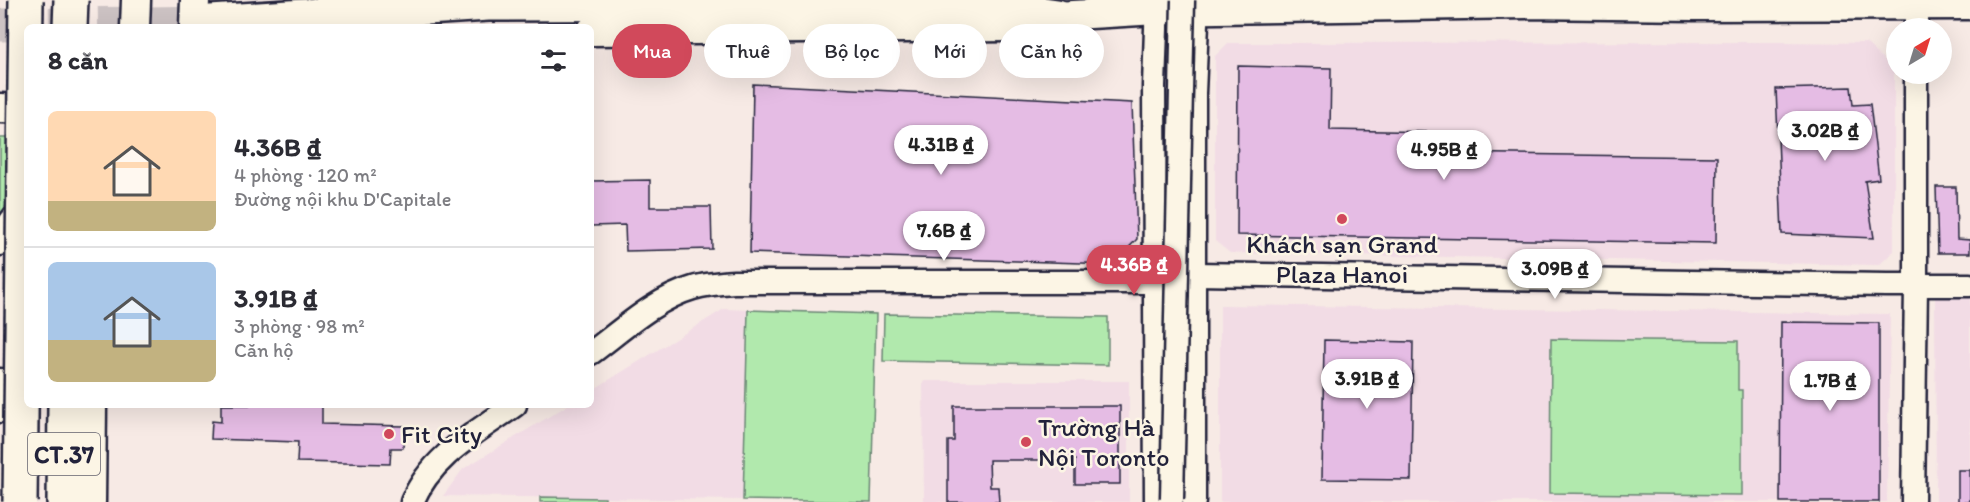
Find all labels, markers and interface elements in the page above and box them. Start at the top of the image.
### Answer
north arrow [1886,18,1952,84]
map controls [1886,18,1952,84]
chip: Mua [612,24,692,78]
chip: Thuê [704,24,791,78]
chip: Bộ lọc [803,24,900,78]
chip: Mới [912,24,987,78]
chip: Căn hộ [999,24,1104,78]
text: 8 căn [48,44,108,76]
icon: filters [537,44,570,77]
pin: 3.02B ₫ [1770,111,1880,162]
text: 3.02B ₫ [1791,118,1859,142]
pin: 4.31B ₫ [886,125,996,176]
pin: 4.95B ₫ [1389,130,1499,181]
text: 4.36B ₫ [234,131,321,163]
text: 4.31B ₫ [908,132,974,156]
icon: home [96,135,168,207]
text: 4.95B ₫ [1411,137,1477,161]
text: 4 phòng · 120 m² [234,163,377,187]
text: Đường nội khu D'Capitale [234,187,451,211]
pin: 7.6B ₫ [895,211,993,262]
marker: Khách sạn Grand Plaza Hanoi [1335,212,1349,226]
text: 7.6B ₫ [917,218,971,242]
place label: Khách sạn Grand Plaza Hanoi [1246,228,1438,290]
pin: 4.36B ₫ [1079,245,1189,296]
pin: 3.09B ₫ [1500,249,1610,300]
text: 4.36B ₫ [1100,252,1168,276]
text: 3.09B ₫ [1521,256,1589,280]
text: 3.91B ₫ [234,282,318,314]
icon: home [96,286,168,358]
text: 3 phòng · 98 m² [234,314,365,338]
text: Căn hộ [234,338,294,362]
pin: 3.91B ₫ [1312,359,1422,410]
pin: 1.7B ₫ [1781,361,1879,412]
text: 3.91B ₫ [1335,366,1399,390]
text: 1.7B ₫ [1804,368,1856,392]
place label: Trường Hà Nội Toronto [1038,411,1170,473]
place label: Fit City [401,418,482,450]
marker: Fit City [382,427,396,441]
road number: CT.37 [28,433,100,475]
marker: Trường Hà Nội Toronto [1019,435,1033,449]

